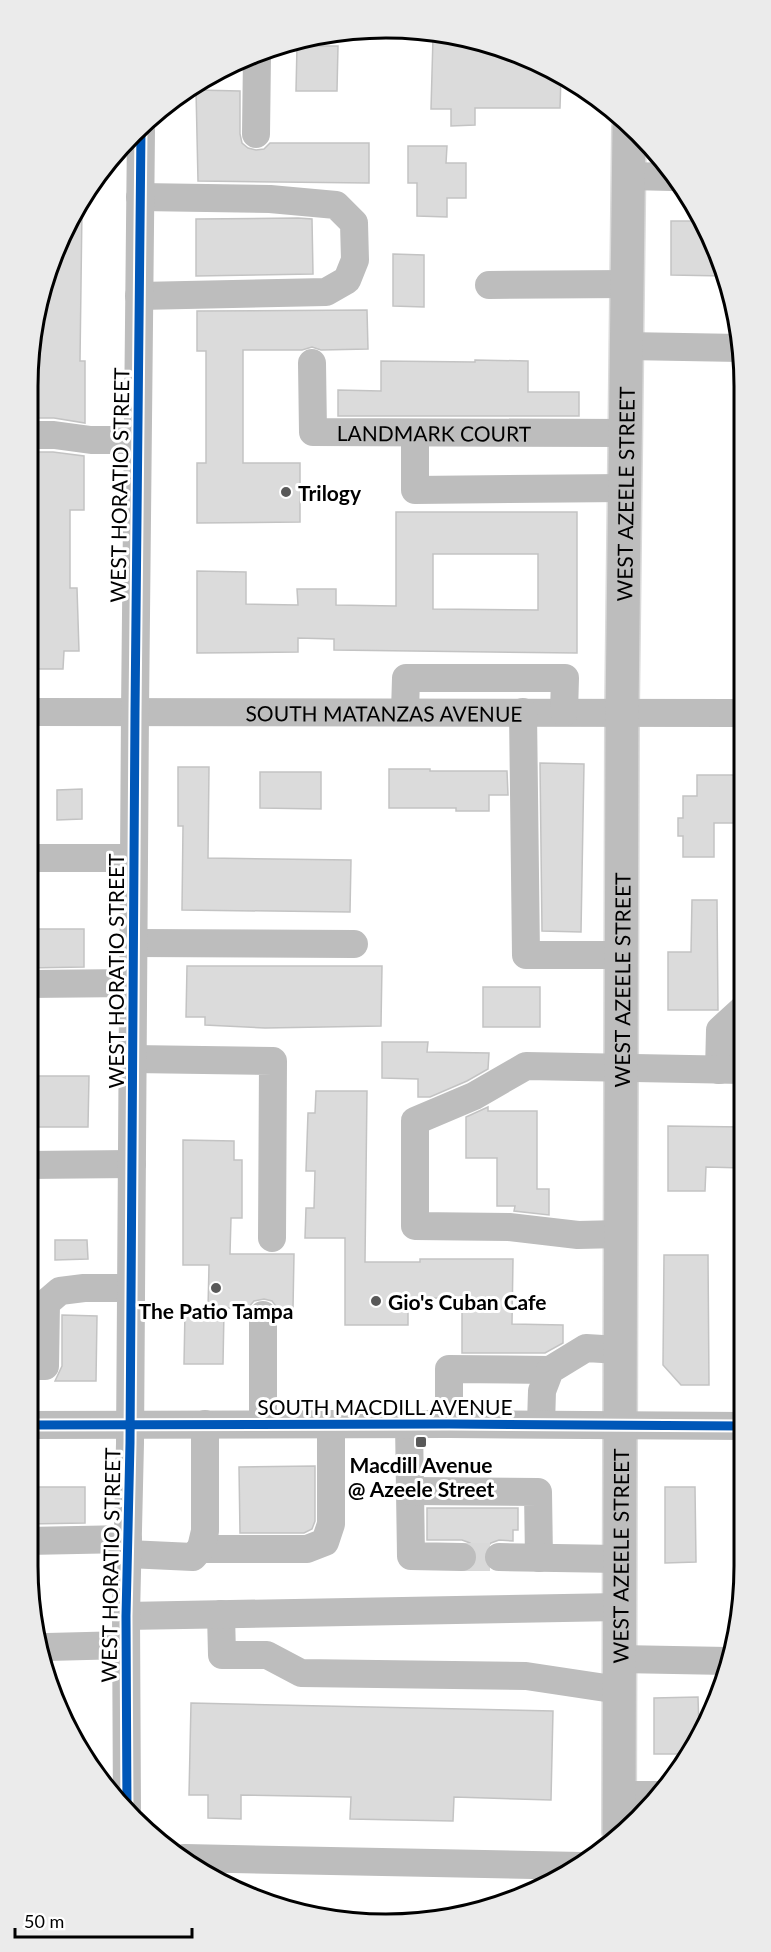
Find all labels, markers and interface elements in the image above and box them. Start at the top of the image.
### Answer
street label: WEST HORATIO STREET [104,367,134,603]
street label: WEST AZEELE STREET [611,386,638,602]
street label: LANDMARK COURT [337,420,532,445]
place label: Trilogy [298,480,362,505]
marker: Trilogy [279,485,293,499]
street label: SOUTH MATANZAS AVENUE [245,700,523,725]
street label: WEST HORATIO STREET [103,853,128,1089]
street label: WEST AZEELE STREET [608,872,634,1087]
marker: The Patio Tampa [209,1281,223,1295]
place label: Gio's Cuban Cafe [388,1289,547,1314]
marker: Gio's Cuban Cafe [369,1294,383,1308]
place label: The Patio Tampa [139,1298,293,1323]
street label: SOUTH MACDILL AVENUE [257,1394,513,1419]
marker: Macdill Avenue @ Azeele Street [414,1435,428,1449]
street label: WEST HORATIO STREET [95,1447,125,1683]
street label: WEST AZEELE STREET [607,1448,633,1663]
place label: Macdill Avenue @ Azeele Street [348,1452,495,1501]
scale bar [15,1901,192,1939]
text: 50 m [24,1910,64,1932]

